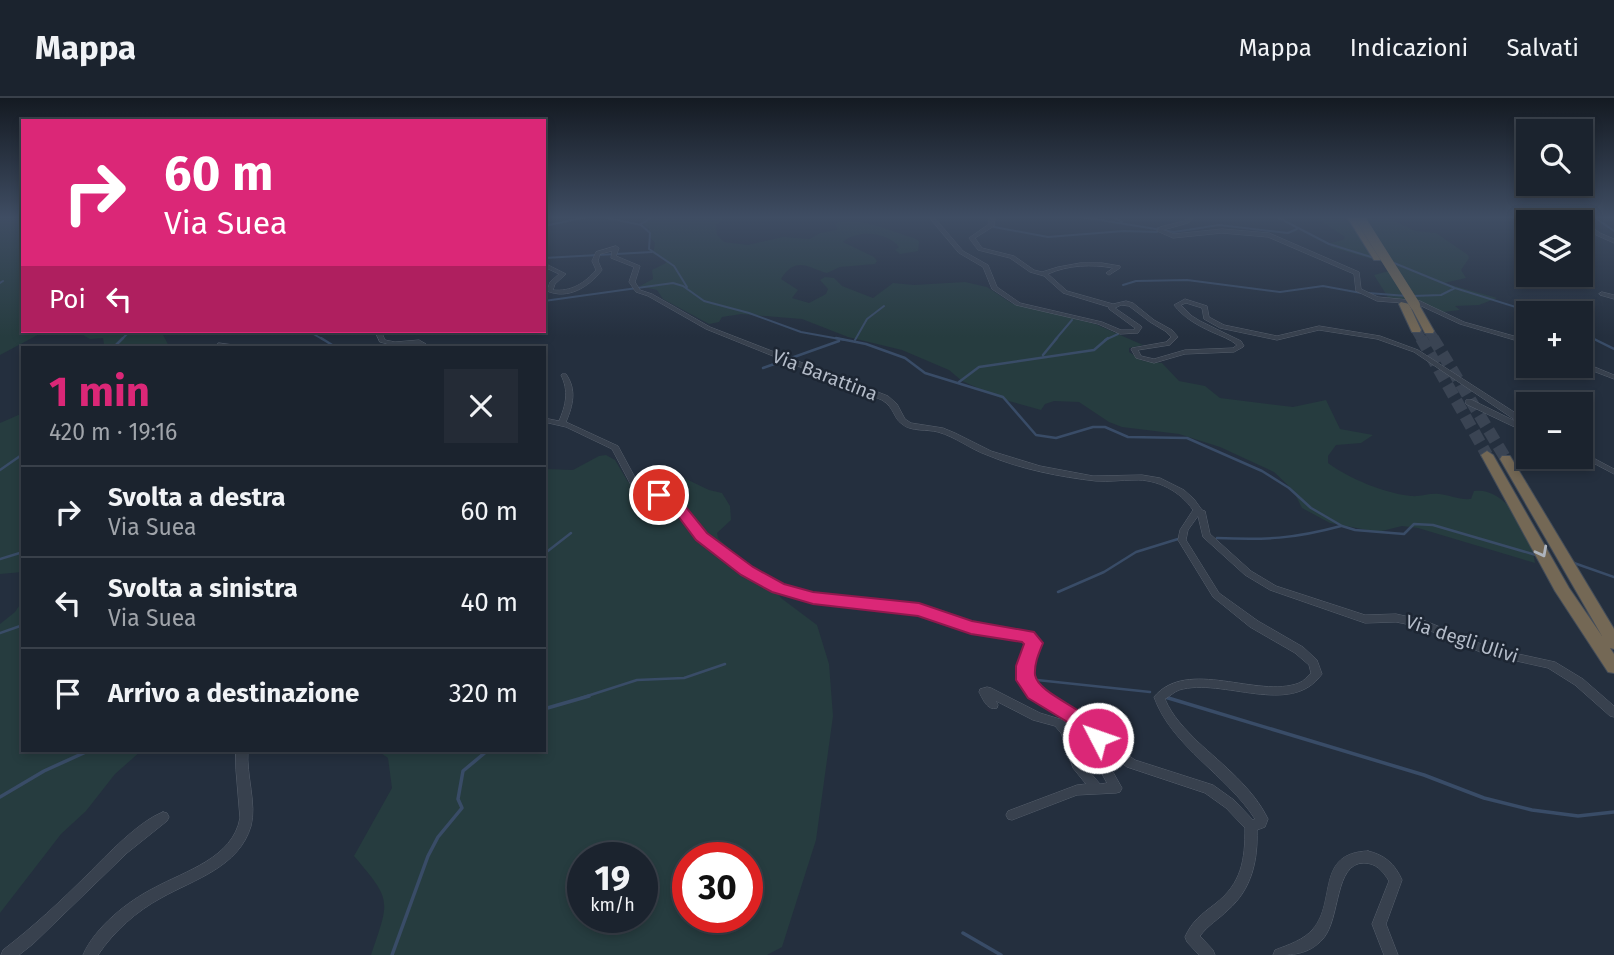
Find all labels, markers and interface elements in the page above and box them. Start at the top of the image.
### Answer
text: Mappa [35,28,136,68]
text: Mappa [1239,34,1312,62]
text: Indicazioni [1350,34,1468,62]
text: Salvati [1506,34,1579,62]
map controls [1516,119,1593,469]
button: search [1516,119,1593,196]
text: 60 m [164,144,273,203]
icon: right [49,147,140,238]
text: Via Suea [164,204,287,242]
button: layers [1516,210,1593,287]
icon: left [100,280,138,318]
text: Poi [49,284,86,315]
button: + [1516,301,1593,378]
street label: Via Barattina [769,344,881,406]
text: 1 min [49,367,150,417]
button: close [444,369,518,443]
button: − [1516,392,1593,469]
text: 420 m · 19:16 [49,418,177,446]
pin [629,465,689,525]
icon: arrive [640,476,678,514]
text: Svolta a destra [108,482,286,513]
icon: right [49,493,87,531]
text: 60 m [460,496,518,527]
text: Via Suea [108,513,197,541]
one-way arrow [1534,545,1547,557]
text: Svolta a sinistra [108,573,298,604]
icon: left [49,584,87,622]
text: 40 m [460,587,518,618]
text: Via Suea [108,604,197,632]
street label: Via degli Ulivi [1403,610,1521,668]
icon: arrive [49,675,87,713]
text: Arrivo a destinazione [108,678,359,709]
text: 320 m [449,678,518,709]
position arrow [1061,701,1135,775]
speed limit sign: 30 [672,842,763,933]
text: 19 [595,857,630,899]
text: km/h [590,894,635,916]

